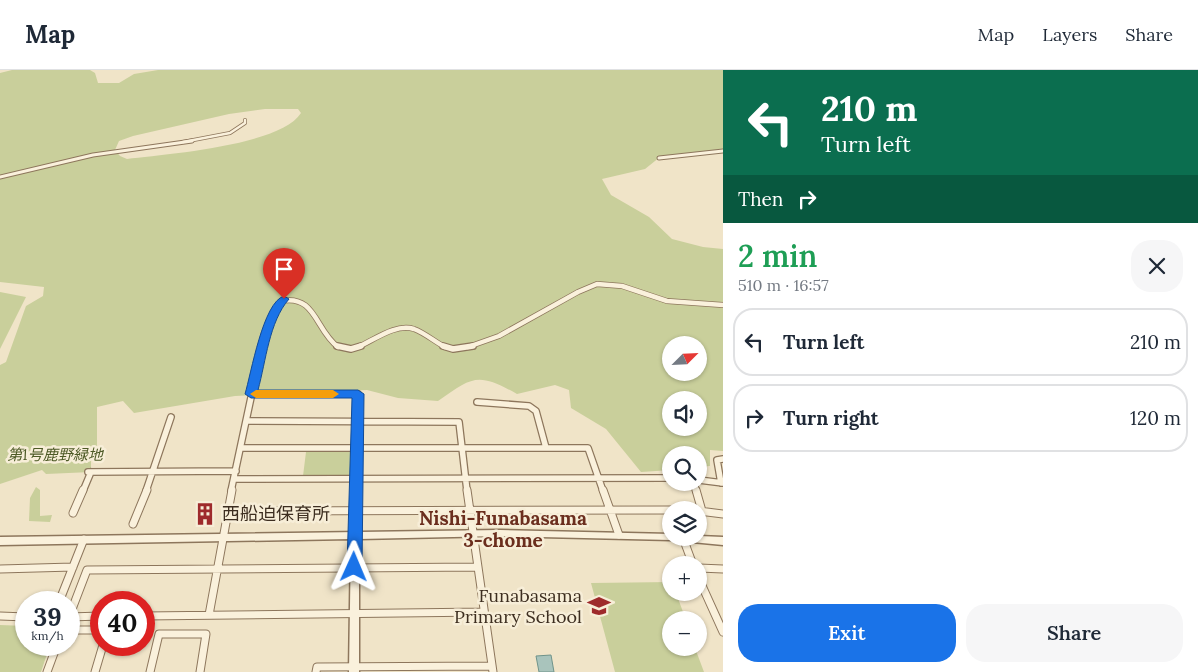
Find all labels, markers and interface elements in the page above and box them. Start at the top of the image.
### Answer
text: Map [25,19,75,50]
text: Map [978,23,1014,46]
text: Layers [1042,23,1097,46]
text: Share [1125,23,1173,46]
text: 210 m [821,86,918,131]
icon: left [738,90,803,155]
text: Turn left [821,130,911,158]
icon: right [793,185,821,213]
text: Then [738,187,783,211]
text: 2 min [738,237,817,275]
button: close [1131,240,1183,292]
pin [263,248,305,299]
icon: arrive [270,255,298,283]
text: 510 m · 16:57 [738,275,829,295]
icon: left [740,328,768,356]
text: Turn left [783,330,864,354]
text: 210 m [1130,330,1181,354]
north arrow [662,336,708,381]
map controls [662,336,707,656]
button: sound [662,391,707,436]
icon: right [740,404,768,432]
text: Turn right [783,406,879,430]
text: 120 m [1130,406,1181,430]
park label: 第1号鹿野緑地 [7,445,105,464]
button: search [662,446,707,491]
building icon: 西船迫保育所 [192,501,218,527]
button: layers [662,501,707,546]
place label: 西船迫保育所 [222,502,330,525]
district label: Nishi-Funabasama 3-chome [419,506,587,552]
position arrow [327,540,379,592]
button: + [662,556,707,601]
place label: Funabasama Primary School [454,584,582,628]
speed limit sign: 40 [90,591,155,656]
school or university icon: Funabasama Primary School [586,593,612,619]
text: 39 [33,601,62,633]
button: Exit [738,604,956,662]
button: Share [966,604,1183,662]
button: − [662,611,707,656]
text: km/h [31,628,64,643]

